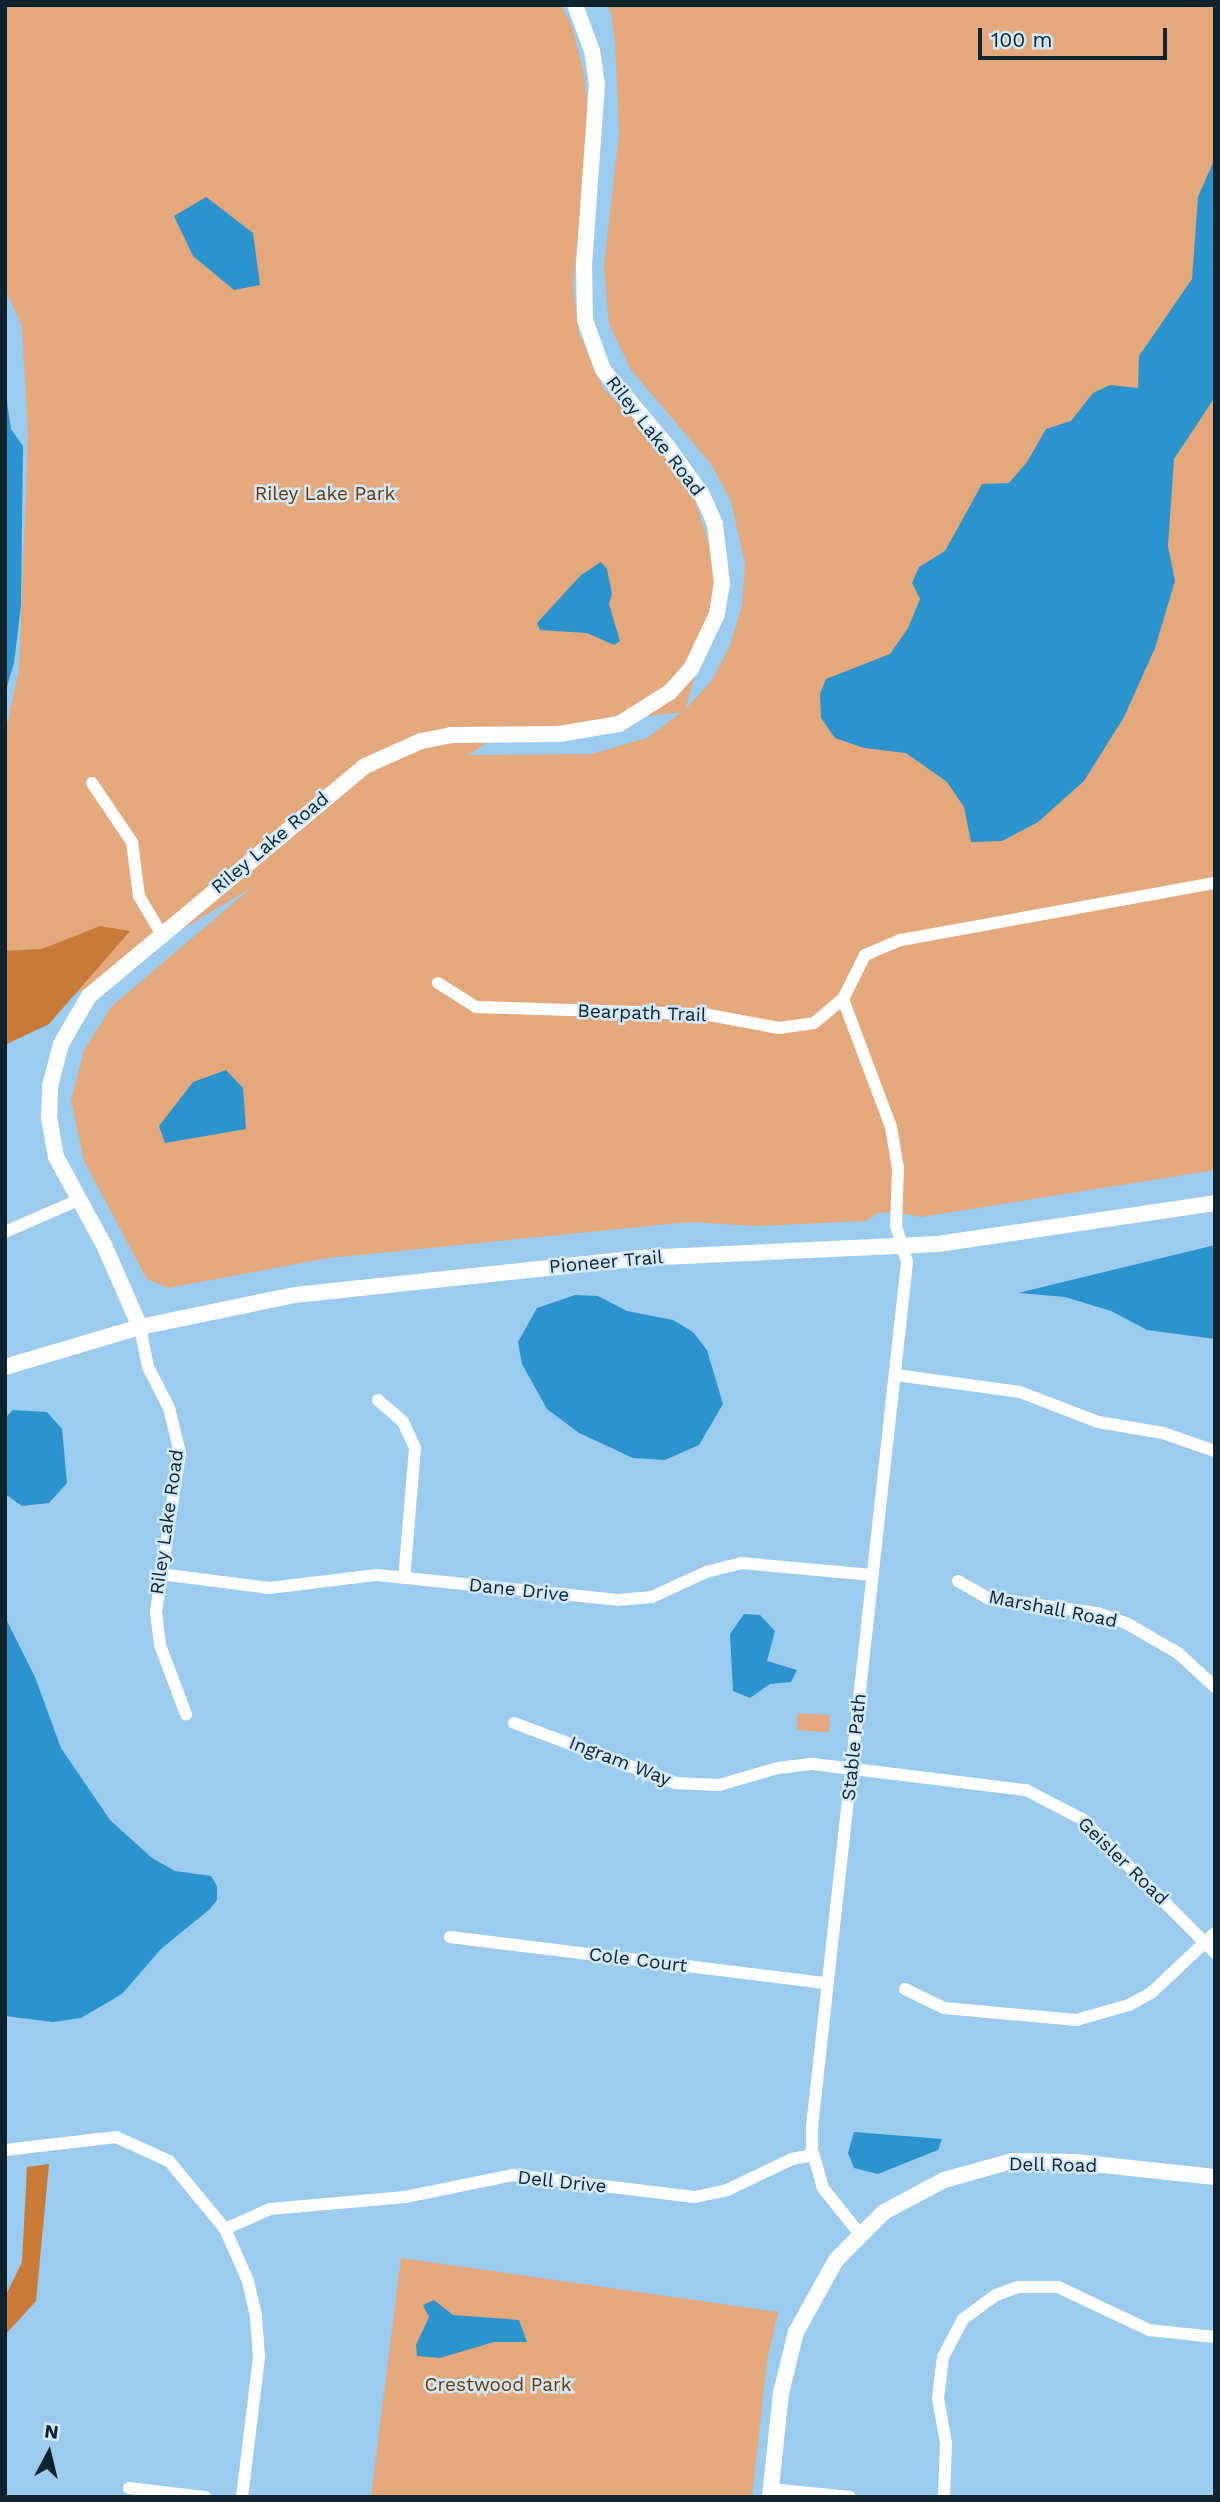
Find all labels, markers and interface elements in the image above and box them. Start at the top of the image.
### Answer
scale bar [982,14,1171,58]
text: 100 m [991,27,1053,52]
street label: Riley Lake Road [601,371,709,501]
park label: Riley Lake Park [254,483,396,505]
street label: Riley Lake Road [207,787,333,899]
street label: Bearpath Trail [577,999,707,1027]
street label: Pioneer Trail [548,1246,664,1278]
street label: Riley Lake Road [146,1448,188,1596]
street label: Dane Drive [468,1573,570,1607]
street label: Marshall Road [986,1585,1120,1633]
street label: Stable Path [837,1692,871,1802]
street label: Ingram Way [566,1731,674,1791]
street label: Geisler Road [1073,1812,1173,1910]
street label: Cole Court [587,1943,689,1977]
street label: Dell Road [1008,2153,1098,2177]
street label: Dell Drive [516,2166,608,2198]
park label: Crestwood Park [424,2374,572,2396]
north arrow [14,2418,84,2488]
text: N [43,2419,60,2444]

